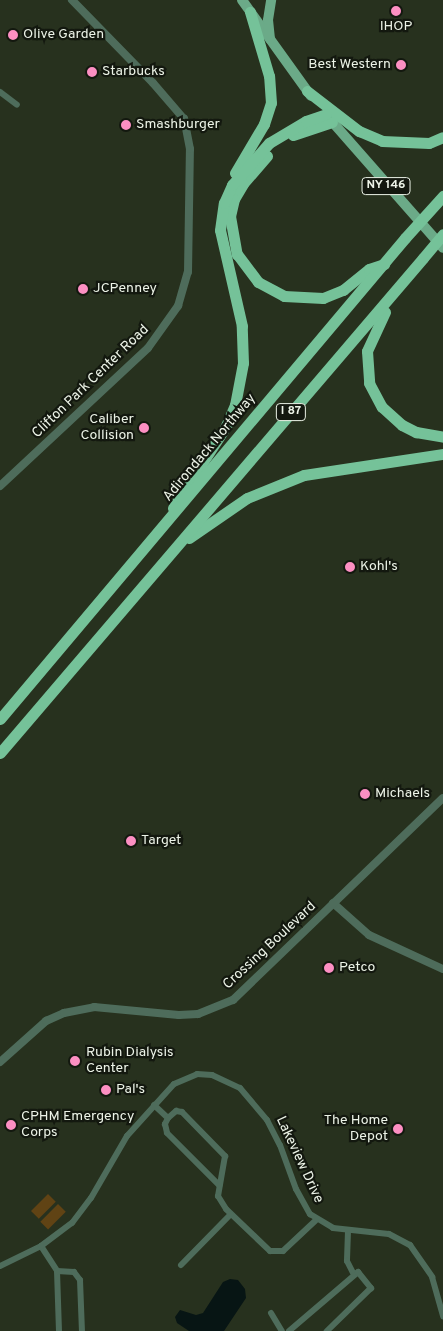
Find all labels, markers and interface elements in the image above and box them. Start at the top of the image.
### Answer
marker: IHOP [390,5,402,17]
place label: IHOP [380,19,412,35]
place label: Olive Garden [23,27,104,43]
marker: Olive Garden [7,29,19,41]
place label: Best Western [308,57,391,73]
marker: Best Western [395,59,407,71]
place label: Starbucks [102,64,165,80]
marker: Starbucks [86,66,98,78]
place label: Smashburger [136,117,220,133]
marker: Smashburger [120,119,132,131]
road number: NY 146 [361,177,411,196]
place label: JCPenney [93,281,157,297]
marker: JCPenney [77,283,89,295]
street label: Clifton Park Center Road [29,322,153,442]
street label: Adirondack Northway [160,391,260,505]
road number: I 87 [275,402,307,422]
place label: Caliber Collision [80,412,134,444]
marker: Caliber Collision [138,422,150,434]
place label: Kohl's [360,559,398,575]
marker: Kohl's [344,561,356,573]
place label: Michaels [375,786,430,802]
marker: Michaels [359,788,371,800]
place label: Target [141,833,181,849]
marker: Target [125,835,137,847]
street label: Crossing Boulevard [220,899,320,993]
place label: Petco [339,960,375,976]
marker: Petco [323,962,335,974]
place label: Rubin Dialysis Center [86,1045,174,1078]
marker: Rubin Dialysis Center [68,1054,82,1068]
place label: Pal's [116,1082,145,1098]
marker: Pal's [100,1084,112,1096]
place label: CPHM Emergency Corps [21,1109,134,1142]
place label: The Home Depot [324,1113,388,1146]
street label: Lakeview Drive [272,1114,326,1206]
marker: CPHM Emergency Corps [5,1119,17,1131]
marker: The Home Depot [392,1123,404,1135]

